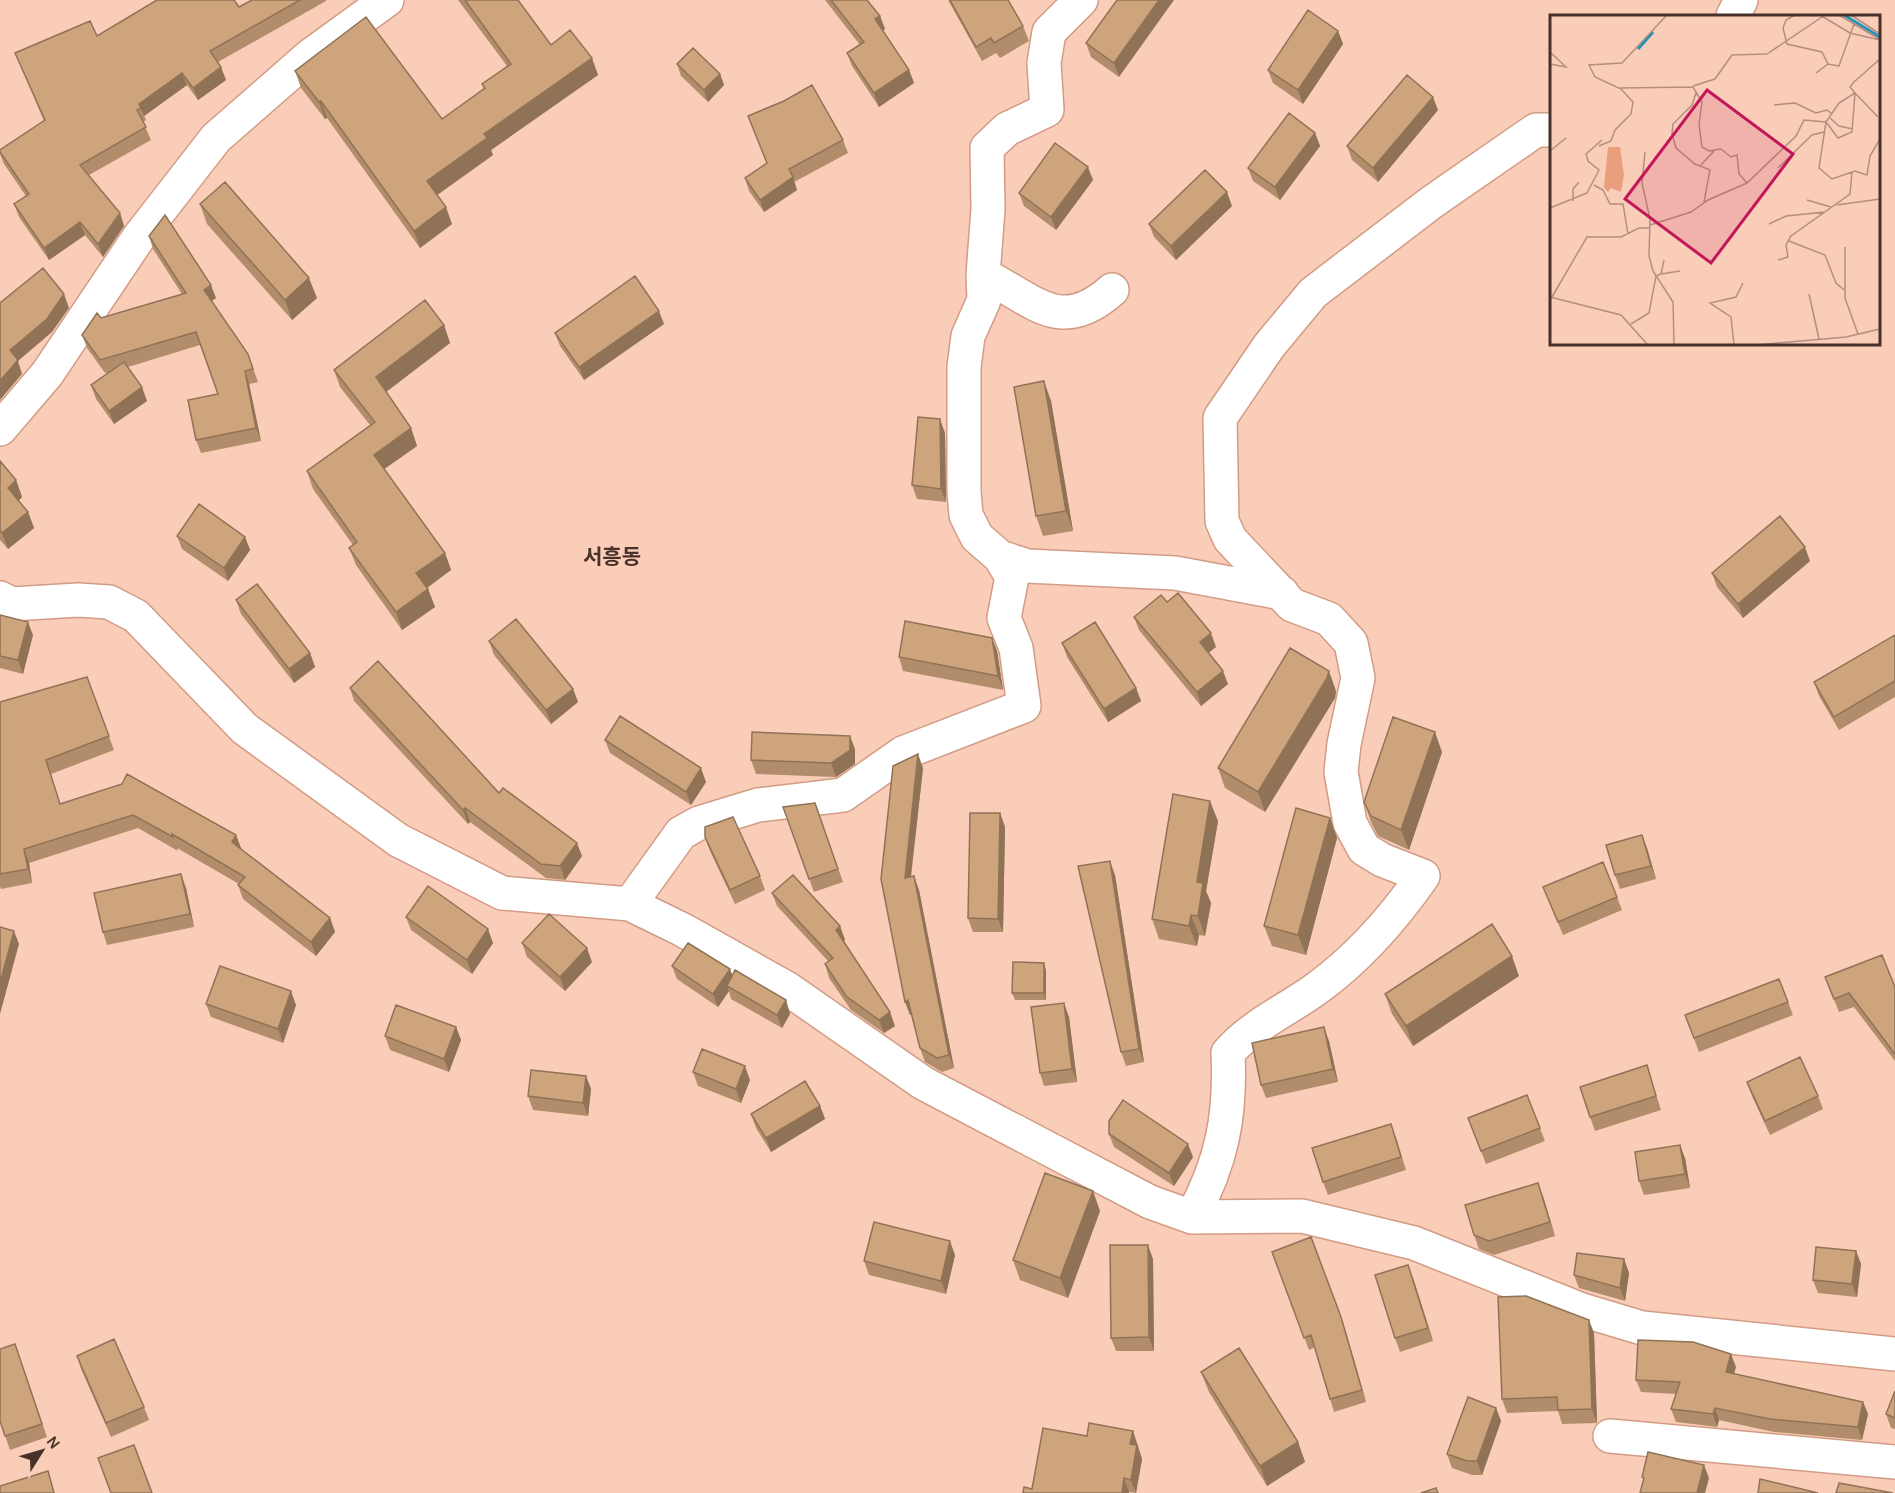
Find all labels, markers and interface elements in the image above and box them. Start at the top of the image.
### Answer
inset map [1550,15,1880,345]
district label: 서흥동 [583,545,641,569]
north arrow [12,1421,72,1481]
text: N [43,1432,65,1453]

